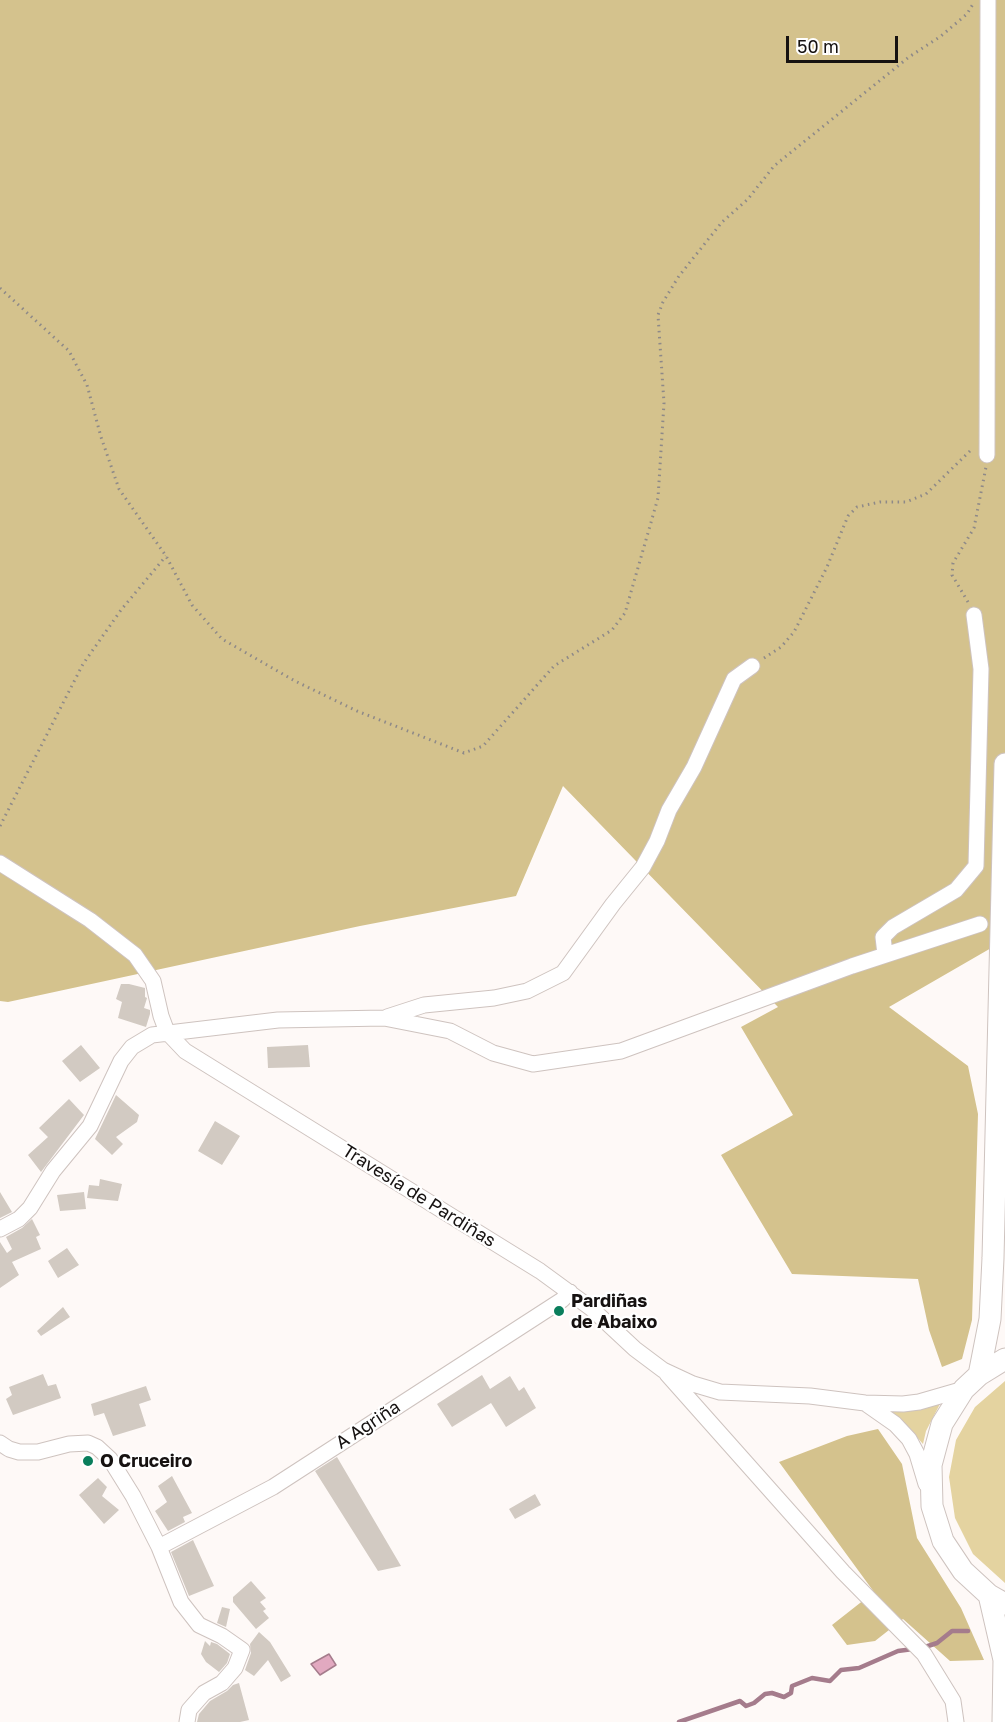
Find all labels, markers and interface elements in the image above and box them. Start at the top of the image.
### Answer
scale bar [789,24,902,62]
text: 50 m [797,35,839,57]
street label: Travesía de Pardiñas [338,1140,500,1252]
place label: Pardiñas de Abaixo [571,1290,657,1332]
marker: Pardiñas de Abaixo [552,1304,566,1318]
street label: A Agriña [332,1396,404,1454]
place label: O Cruceiro [100,1450,192,1472]
marker: O Cruceiro [81,1454,95,1468]

